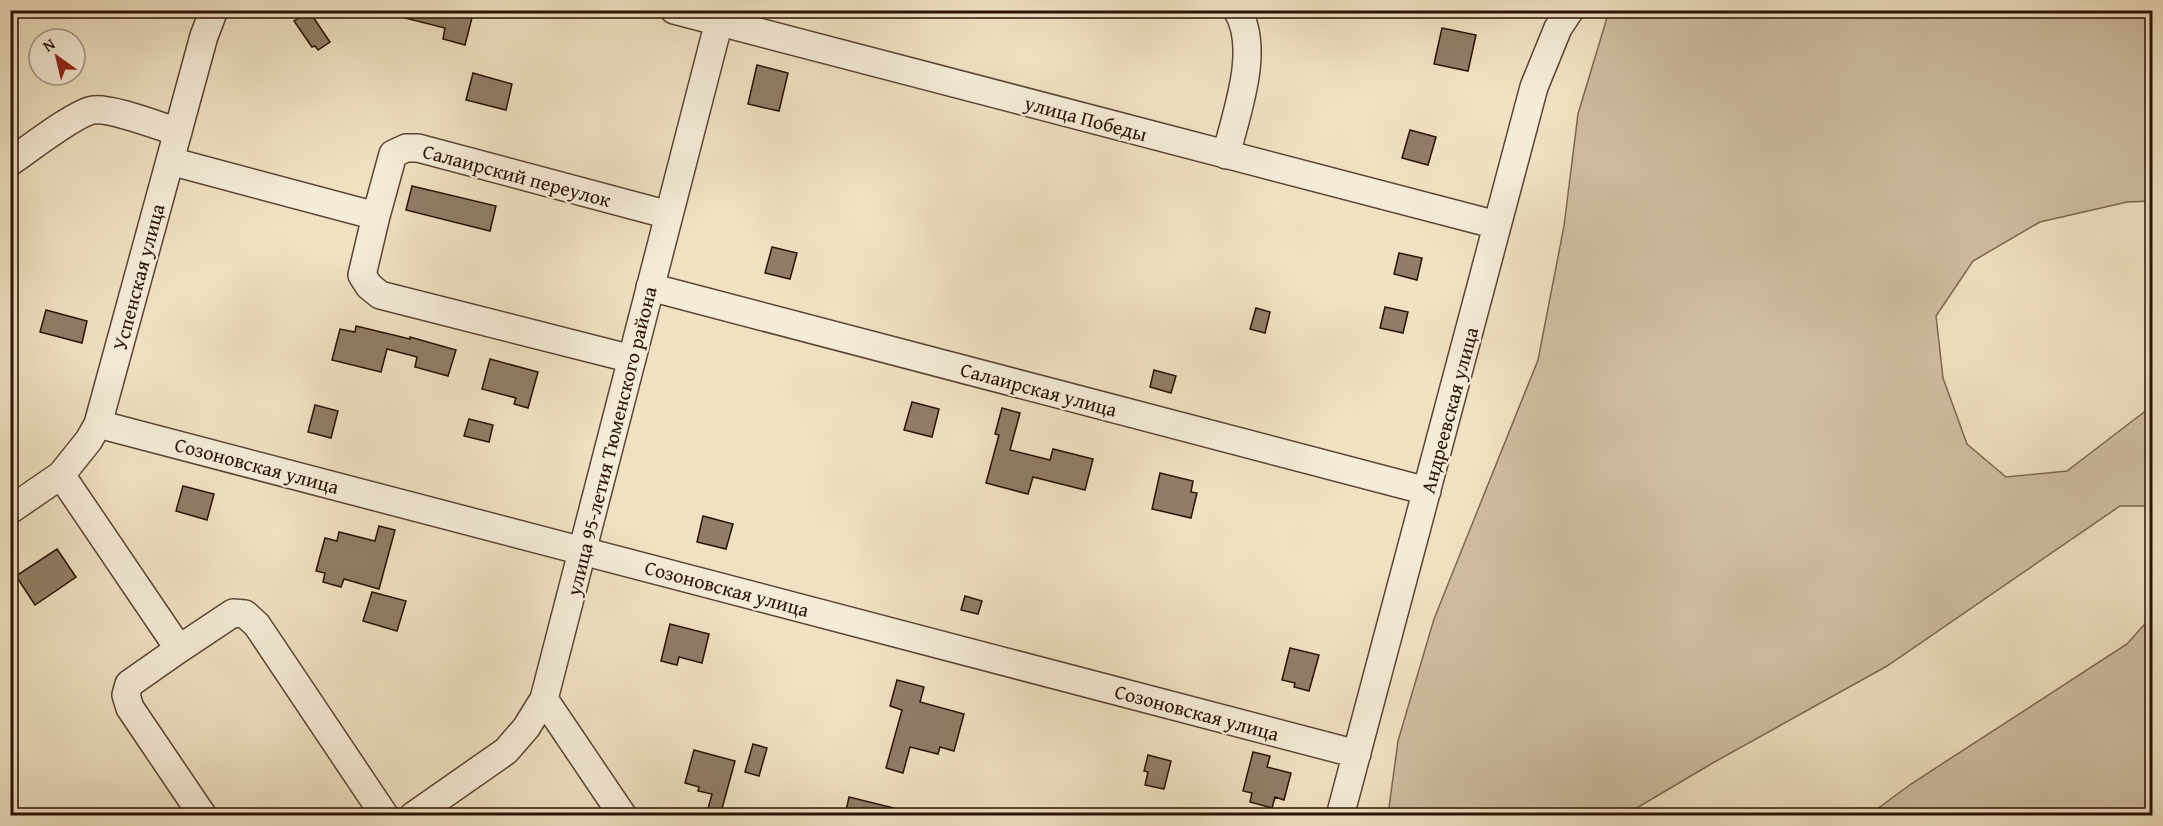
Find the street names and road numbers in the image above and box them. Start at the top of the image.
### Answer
street label: улица Победы [1020,87,1151,148]
street label: Салаирский переулок [420,136,615,214]
street label: Успенская улица [104,200,172,354]
street label: улица 95-летия Тюменского района [558,283,664,600]
street label: Андреевская улица [1413,323,1485,496]
street label: Салаирская улица [957,354,1121,424]
street label: Созоновская улица [172,429,343,501]
street label: Созоновская улица [642,552,813,624]
street label: Созоновская улица [1112,676,1283,748]

